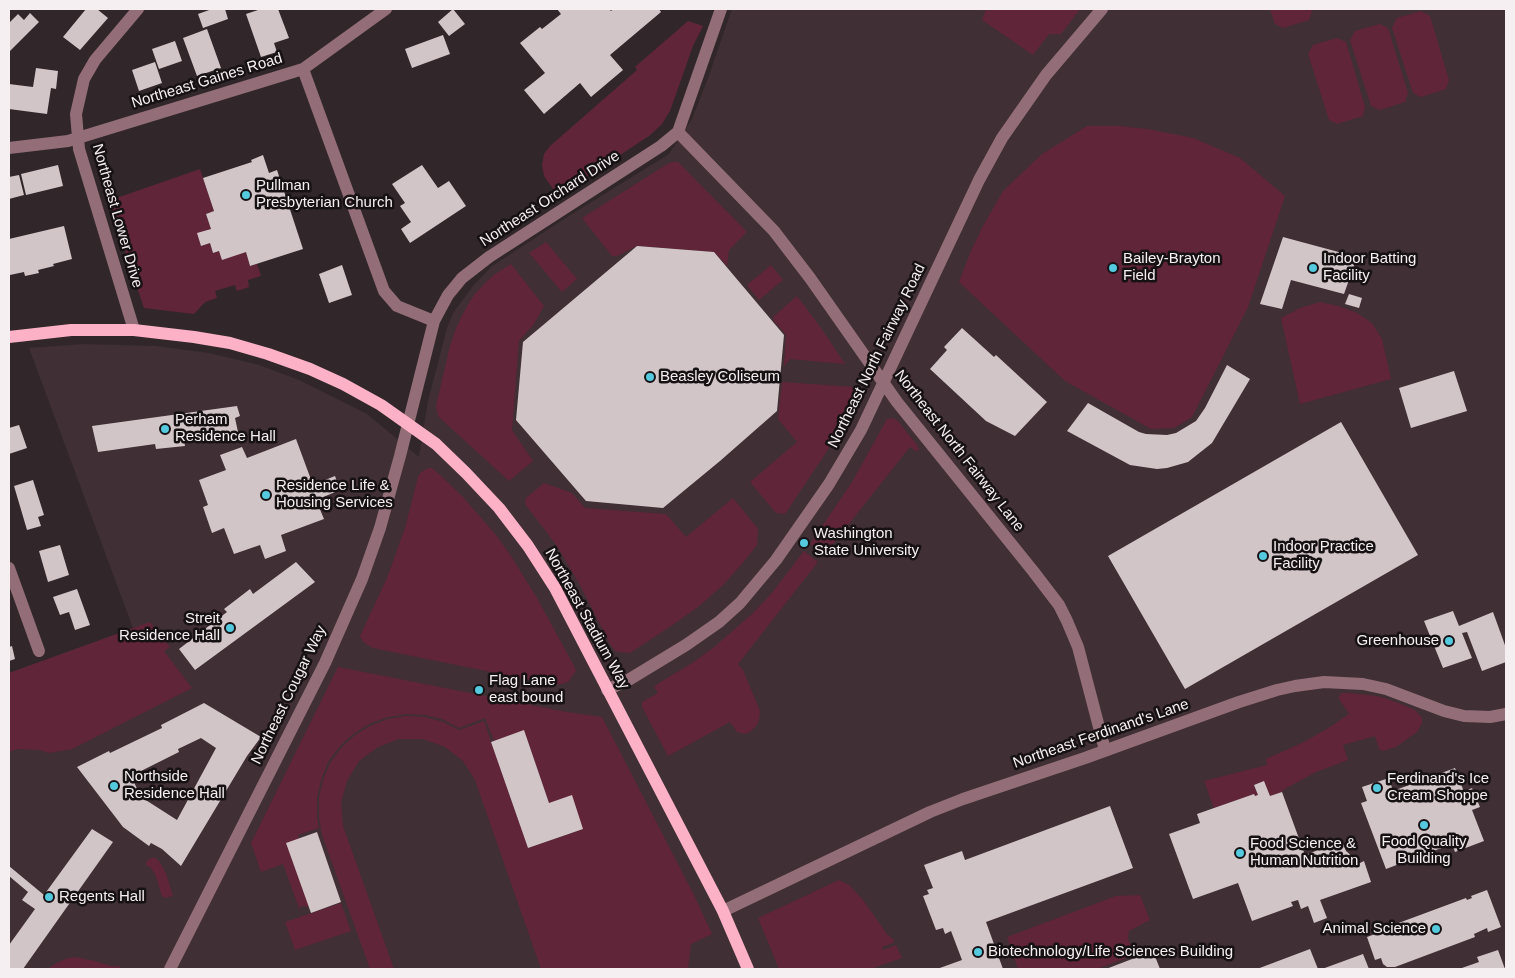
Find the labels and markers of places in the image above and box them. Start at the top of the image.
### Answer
place label: Pullman Presbyterian Church [256,177,393,212]
marker: Pullman Presbyterian Church [240,189,252,201]
place label: Bailey-Brayton Field [1123,250,1221,285]
place label: Indoor Batting Facility [1323,250,1416,285]
marker: Bailey-Brayton Field [1107,262,1119,274]
marker: Indoor Batting Facility [1307,262,1319,274]
place label: Beasley Coliseum [660,368,780,386]
marker: Beasley Coliseum [644,371,656,383]
place label: Perham Residence Hall [175,411,276,446]
marker: Perham Residence Hall [159,423,171,435]
place label: Residence Life & Housing Services [276,477,393,512]
marker: Residence Life & Housing Services [260,489,272,501]
place label: Washington State University [814,525,919,560]
marker: Washington State University [798,537,810,549]
place label: Indoor Practice Facility [1273,538,1374,573]
marker: Indoor Practice Facility [1257,550,1269,562]
place label: Streit Residence Hall [119,610,220,645]
marker: Streit Residence Hall [224,622,236,634]
place label: Greenhouse [1356,632,1439,650]
marker: Greenhouse [1443,635,1455,647]
place label: Flag Lane east bound [489,672,563,707]
marker: Flag Lane east bound [473,684,485,696]
place label: Northside Residence Hall [124,768,225,803]
place label: Ferdinand's Ice Cream Shoppe [1387,770,1489,805]
marker: Northside Residence Hall [108,780,120,792]
marker: Ferdinand's Ice Cream Shoppe [1371,782,1383,794]
marker: Food Quality Building [1418,819,1430,831]
place label: Food Quality Building [1381,833,1467,868]
place label: Food Science & Human Nutrition [1250,835,1358,870]
marker: Food Science & Human Nutrition [1234,847,1246,859]
place label: Regents Hall [59,888,145,906]
marker: Regents Hall [43,891,55,903]
place label: Animal Science [1323,920,1426,938]
marker: Animal Science [1430,923,1442,935]
place label: Biotechnology/Life Sciences Building [988,943,1233,961]
marker: Biotechnology/Life Sciences Building [972,946,984,958]

